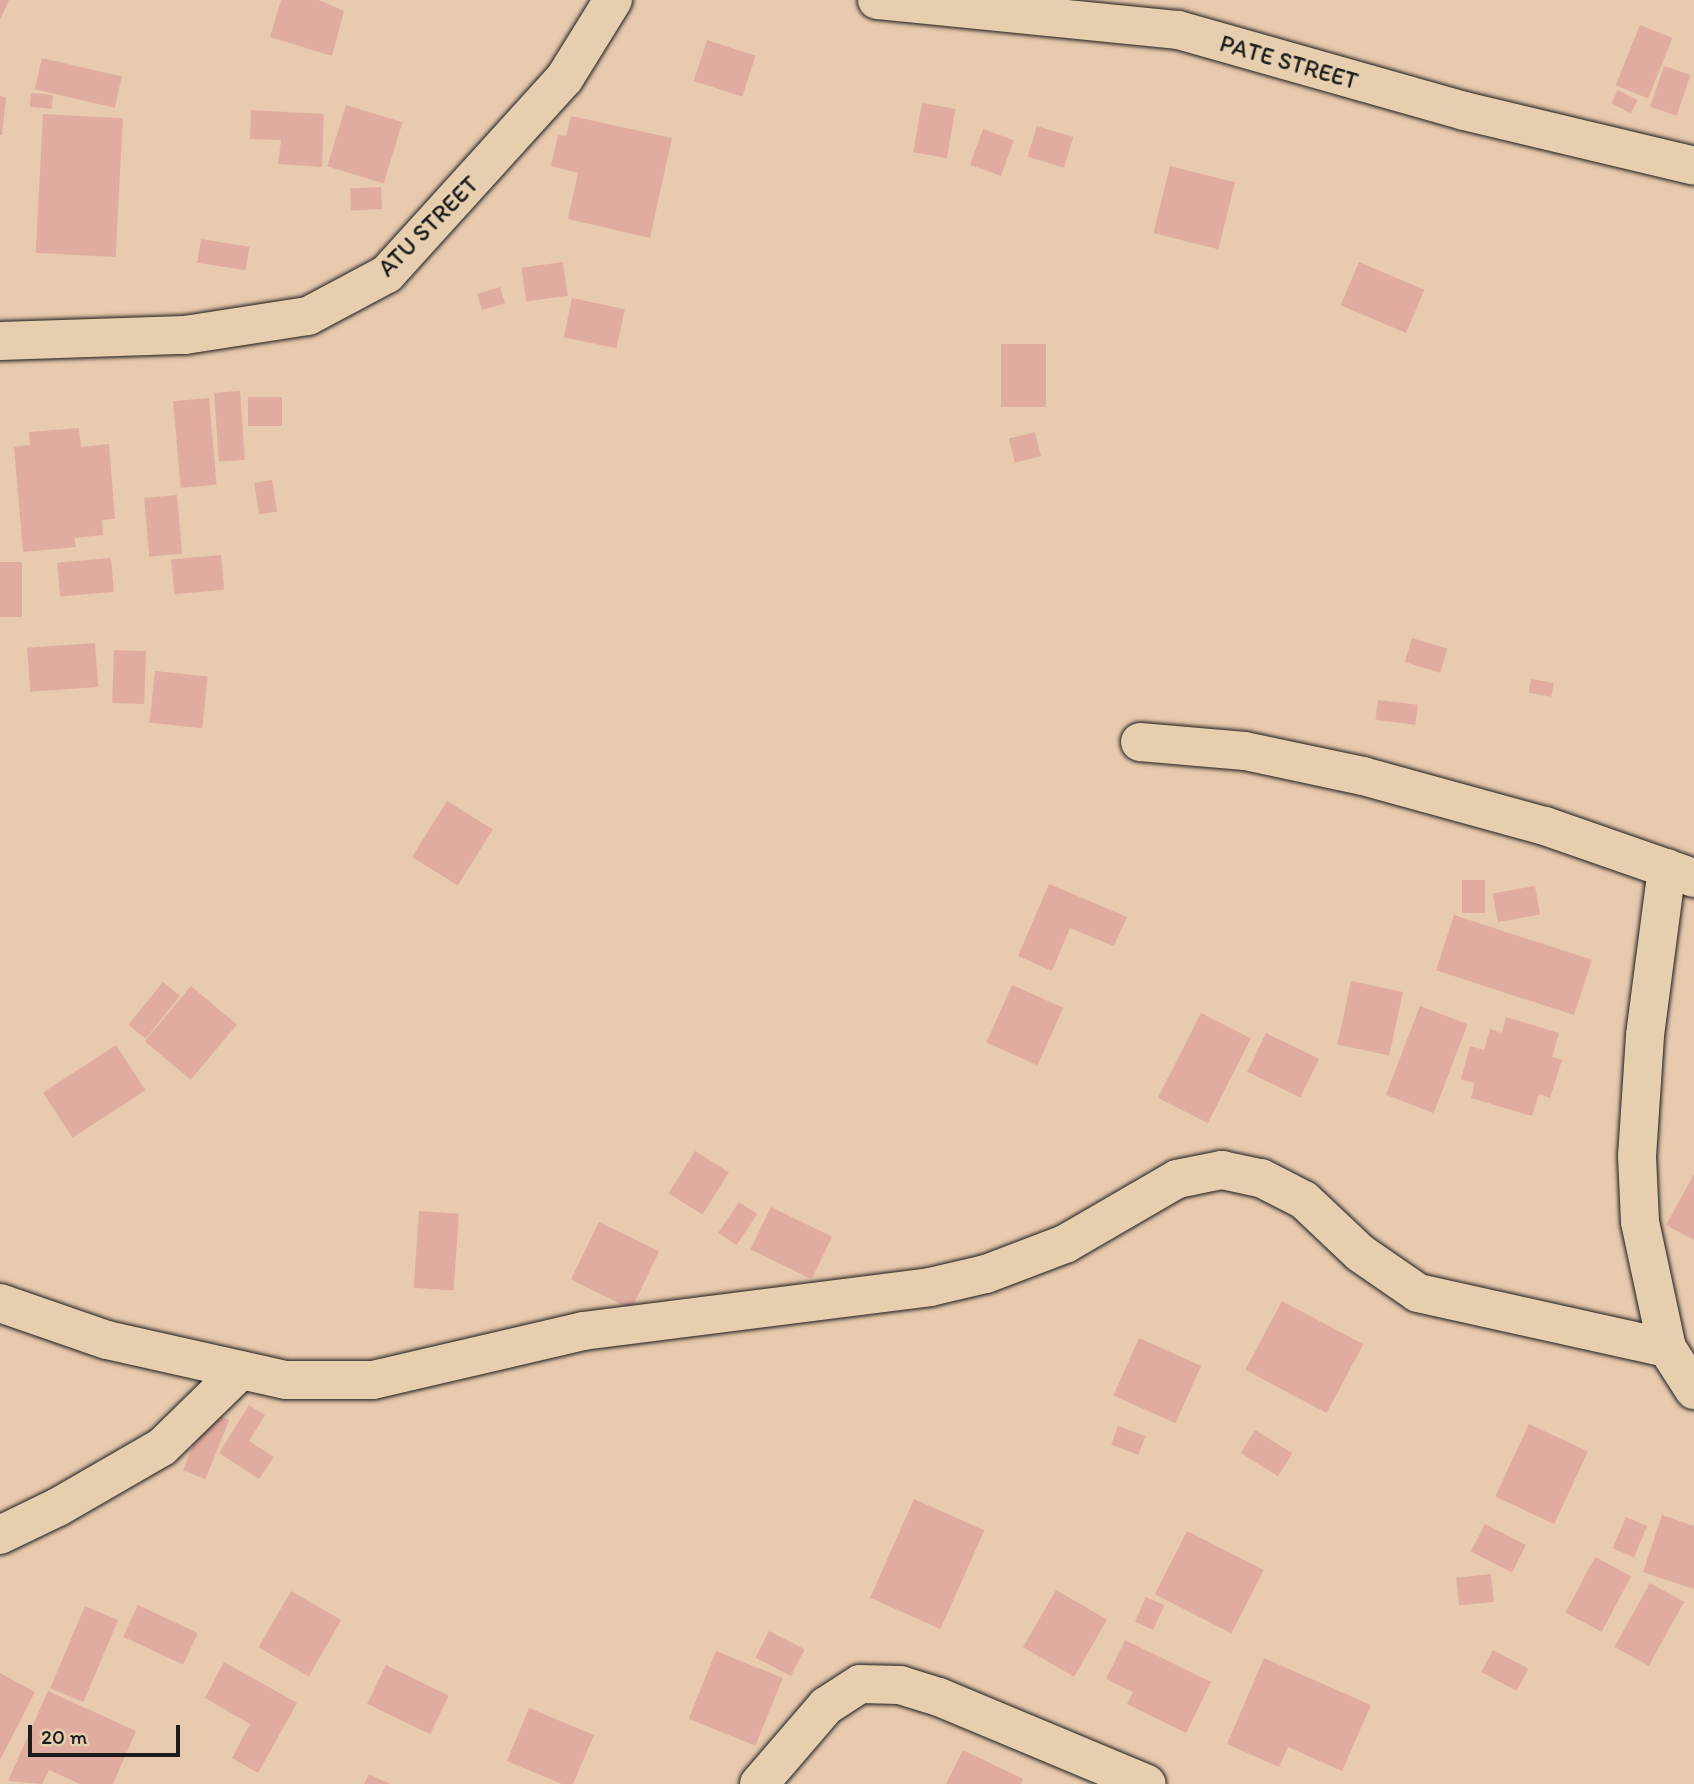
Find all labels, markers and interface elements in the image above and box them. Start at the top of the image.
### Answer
street label: PATE STREET [1217,29,1361,95]
street label: ATU STREET [372,170,484,282]
scale bar [32,1710,184,1754]
text: 20 m [41,1724,87,1749]

